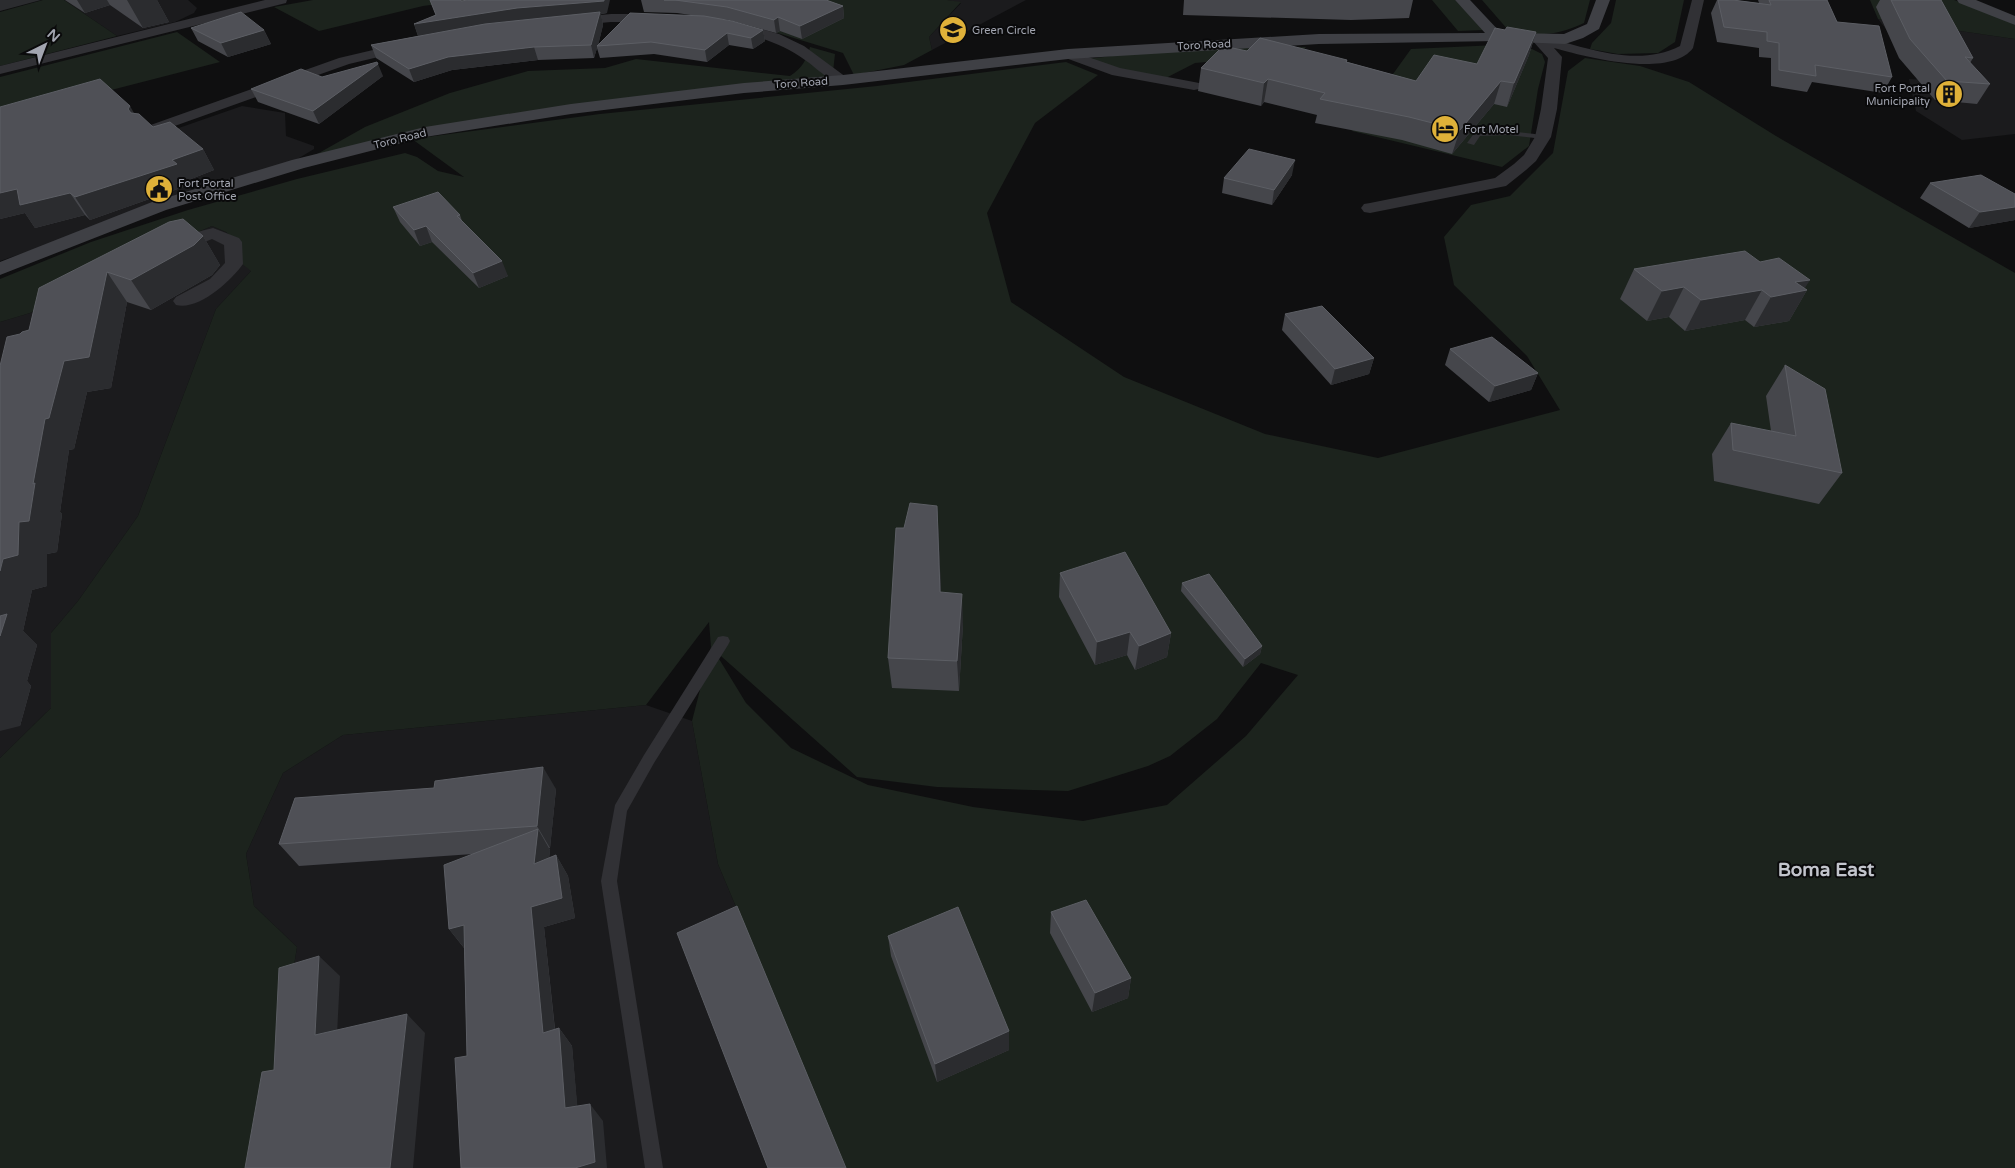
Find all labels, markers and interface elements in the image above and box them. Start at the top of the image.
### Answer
school or university icon: Green Circle [938,15,968,45]
north arrow [20,20,70,70]
place label: Green Circle [972,24,1036,37]
text: N [43,26,63,46]
street label: Toro Road [1177,37,1231,53]
street label: Toro Road [774,75,828,91]
building icon: Fort Portal Municipality [1934,79,1964,109]
place label: Fort Portal Municipality [1866,82,1930,108]
hotel icon: Fort Motel [1430,114,1460,144]
place label: Fort Motel [1464,123,1518,136]
street label: Toro Road [372,126,428,152]
public building icon: Fort Portal Post Office [144,174,174,204]
place label: Fort Portal Post Office [178,177,237,203]
district label: Boma East [1778,859,1875,881]

